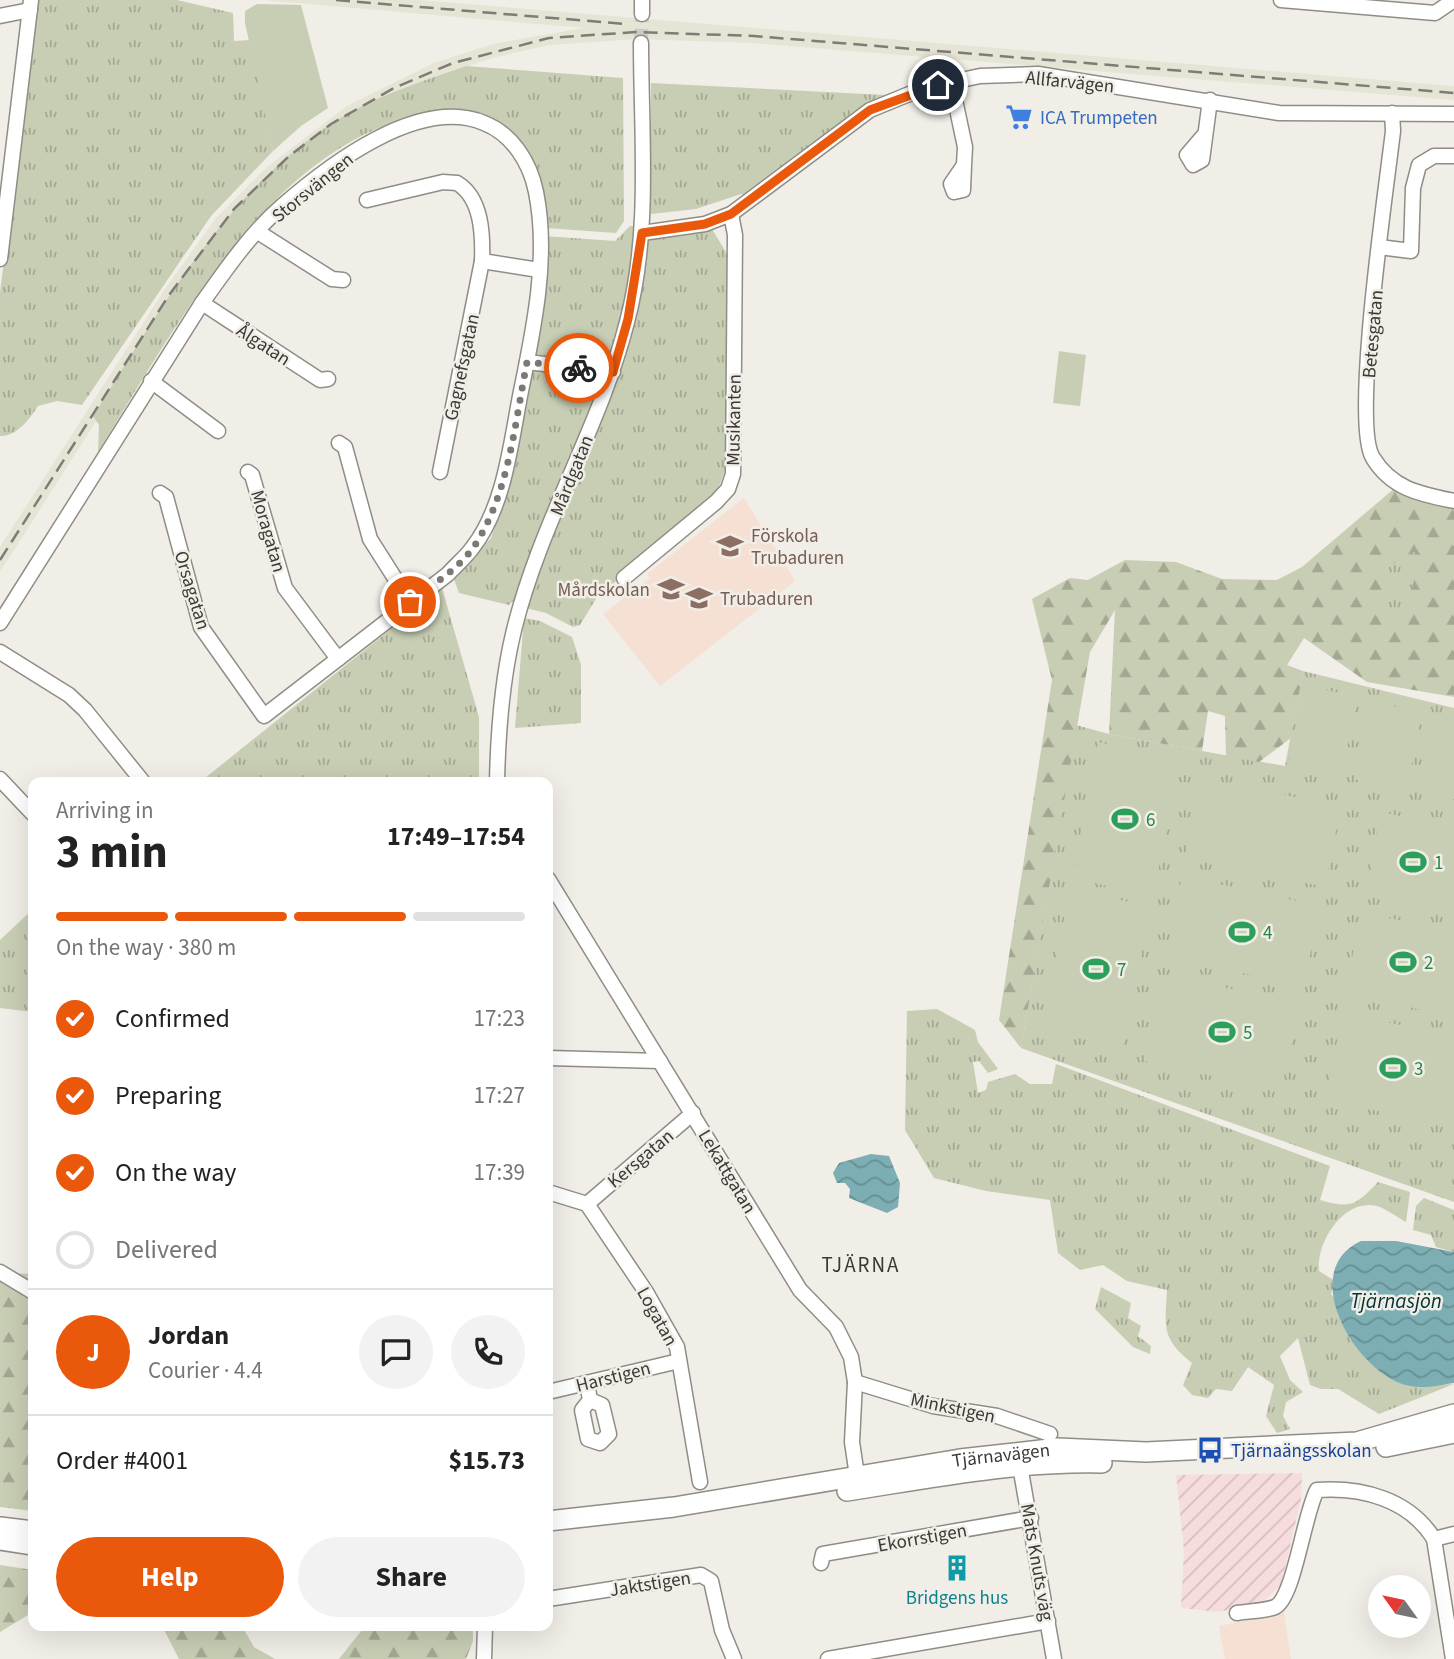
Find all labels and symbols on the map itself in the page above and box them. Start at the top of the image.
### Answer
pin [908,55,968,115]
street label: Allfarvägen [1024,64,1116,101]
supermarket icon: ICA Trumpeten [1004,102,1034,132]
place label: ICA Trumpeten [1040,105,1158,132]
street label: Storsvängen [266,147,360,230]
street label: Betesgatan [1356,289,1391,379]
street label: Gagnefsgatan [438,311,487,423]
street label: Ålgatan [231,318,296,373]
courier [544,333,614,403]
street label: Musikanten [720,374,749,466]
street label: Mårdgatan [544,431,601,520]
street label: Moragatan [243,487,292,576]
place label: Förskola Trubaduren [751,523,844,572]
school or university icon: Förskola Trubaduren [715,531,745,561]
street label: Orsagatan [167,548,216,633]
pin [380,572,440,632]
school or university icon: Mårdskolan [656,574,686,604]
place label: Mårdskolan [558,577,650,604]
school or university icon: Trubaduren [684,583,714,613]
place label: Trubaduren [720,586,813,613]
sports icon: 6 [1110,804,1140,834]
place label: 6 [1146,807,1155,834]
sports icon: 1 [1398,847,1428,877]
place label: 1 [1434,850,1443,877]
sports icon: 4 [1227,917,1257,947]
place label: 4 [1263,920,1272,947]
sports icon: 2 [1388,947,1418,977]
place label: 2 [1424,950,1433,977]
sports icon: 7 [1081,954,1111,984]
place label: 7 [1117,957,1126,984]
sports icon: 5 [1207,1017,1237,1047]
place label: 5 [1243,1020,1252,1047]
sports icon: 3 [1378,1053,1408,1083]
place label: 3 [1414,1056,1423,1083]
street label: Kersgatan [602,1123,680,1195]
street label: Lekattgatan [691,1125,762,1219]
district label: TJÄRNA [821,1250,901,1280]
street label: Logatan [629,1282,684,1351]
water label: Tjärnasjön [1350,1286,1442,1316]
street label: Harstigen [573,1355,654,1400]
street label: Minkstigen [908,1386,998,1431]
bus stop icon: Tjärnaängsskolan [1195,1435,1225,1465]
street label: Tjärnavägen [950,1437,1051,1475]
place label: Tjärnaängsskolan [1231,1438,1372,1465]
street label: Mats Knuts väg [1013,1502,1060,1623]
street label: Ekorrstigen [875,1517,969,1560]
building icon: Bridgens hus [942,1553,972,1583]
street label: Jaktstigen [608,1565,693,1604]
north arrow [1368,1575,1432,1638]
place label: Bridgens hus [906,1585,1008,1612]

